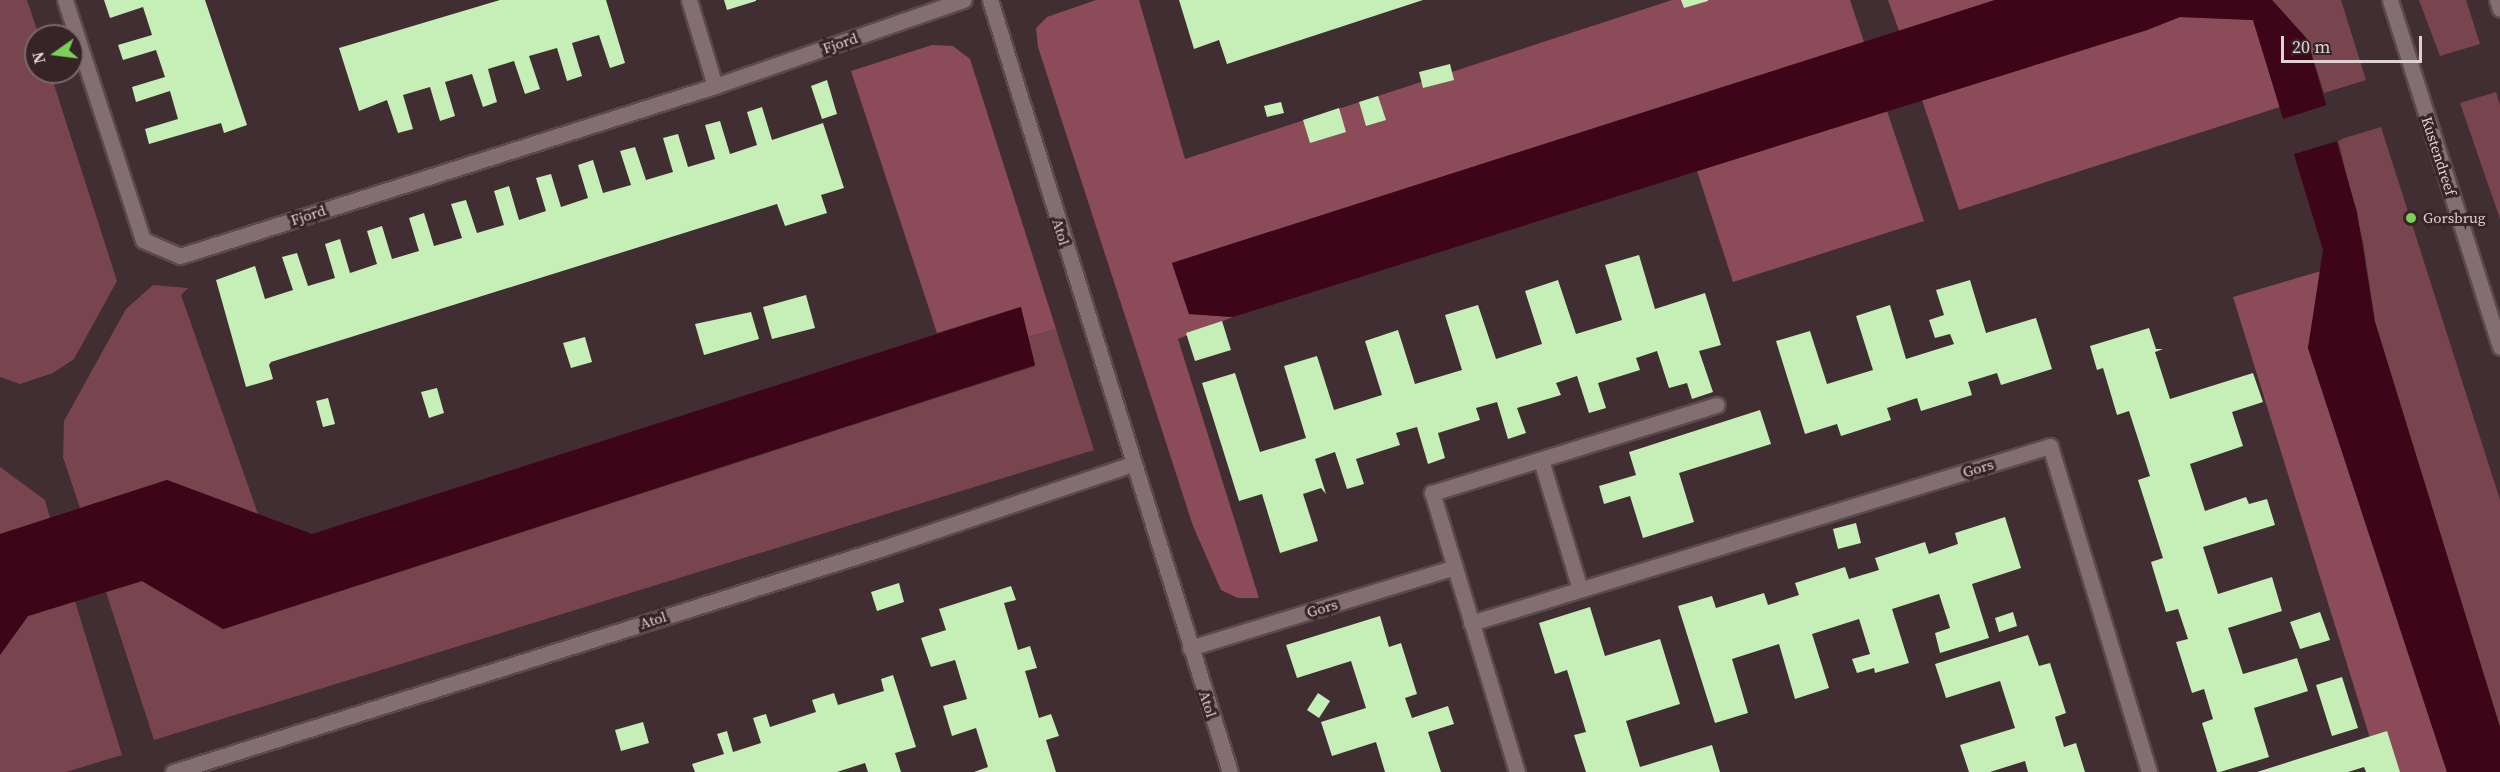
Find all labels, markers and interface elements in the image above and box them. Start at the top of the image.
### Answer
north arrow [24,24,84,84]
scale bar [2284,24,2425,62]
street label: Fjord [820,29,860,57]
text: 20 m [2292,34,2330,59]
text: N [26,50,51,66]
street label: Kustendreef [2418,114,2460,198]
street label: Fjord [288,201,328,229]
place label: Gorsbrug [2423,209,2485,227]
marker: Gorsbrug [2404,211,2418,225]
street label: Atol [1048,216,1074,248]
street label: Gors [1960,455,1996,481]
street label: Gors [1304,595,1340,621]
street label: Atol [637,607,669,633]
street label: Atol [1195,688,1221,720]

